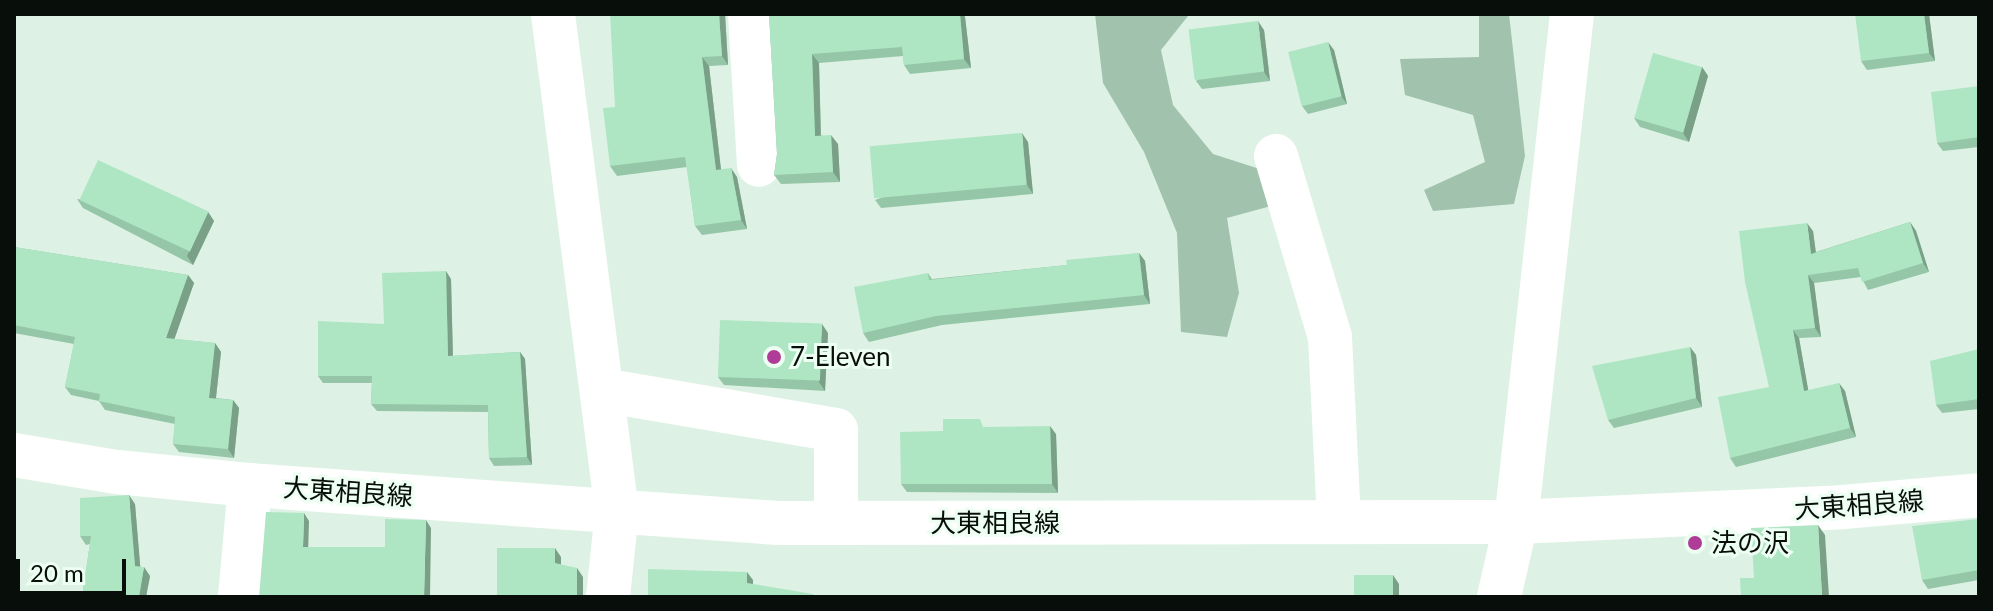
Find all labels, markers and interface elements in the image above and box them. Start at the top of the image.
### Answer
place label: 7-Eleven [790,341,891,373]
marker: 7-Eleven [765,348,783,366]
street label: 大東相良線 [282,472,414,512]
street label: 大東相良線 [1793,485,1925,525]
street label: 大東相良線 [930,507,1060,539]
place label: 法の沢 [1711,527,1789,559]
marker: 法の沢 [1686,534,1704,552]
scale bar [20,543,130,593]
text: 20 m [30,558,84,587]

